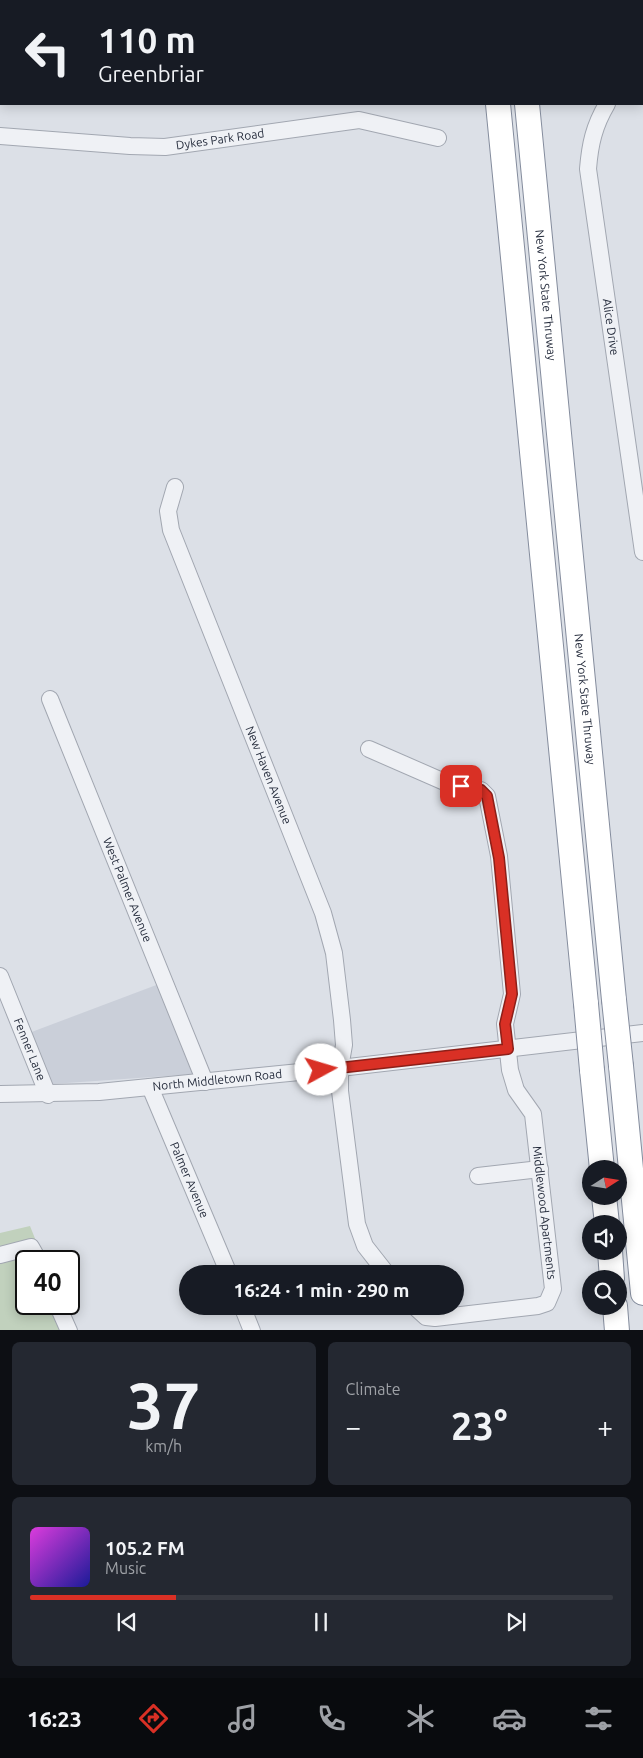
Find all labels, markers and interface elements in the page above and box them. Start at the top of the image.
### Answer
icon: left [15,20,80,85]
text: 110 m [98,20,196,60]
text: Greenbriar [98,61,204,86]
street label: Dykes Park Road [175,126,265,151]
street label: New York State Thruway [533,229,559,361]
street label: Alice Drive [601,298,622,356]
street label: New York State Thruway [572,633,598,765]
street label: New Haven Avenue [243,724,294,826]
pin [440,765,482,807]
icon: arrive [447,772,475,800]
street label: West Palmer Avenue [101,836,155,944]
street label: Fenner Lane [12,1016,48,1082]
position arrow [294,1043,346,1095]
street label: North Middletown Road [152,1067,283,1093]
street label: Palmer Avenue [168,1140,212,1220]
street label: Middlewood Apartments [531,1145,559,1280]
north arrow [582,1160,628,1205]
map controls [582,1160,627,1315]
button: sound [582,1215,627,1260]
speed limit sign: 40 [15,1250,80,1315]
button: search [582,1270,627,1315]
text: 16:24 · 1 min · 290 m [234,1279,409,1301]
text: 37 [127,1368,200,1441]
text: Climate [346,1380,401,1398]
text: 23° [451,1405,507,1447]
text: − [346,1411,361,1442]
text: + [597,1411,613,1442]
text: km/h [145,1437,182,1455]
text: 105.2 FM [105,1537,185,1559]
text: Music [105,1559,146,1577]
icon: previous [113,1608,141,1636]
icon: pause [307,1608,335,1636]
icon: next [502,1608,530,1636]
icon: directions [136,1701,171,1736]
icon: music [225,1701,260,1736]
icon: phone [314,1701,349,1736]
icon: climate [403,1701,438,1736]
icon: car [492,1701,527,1736]
icon: filters [581,1701,616,1736]
text: 16:23 [27,1706,82,1731]

